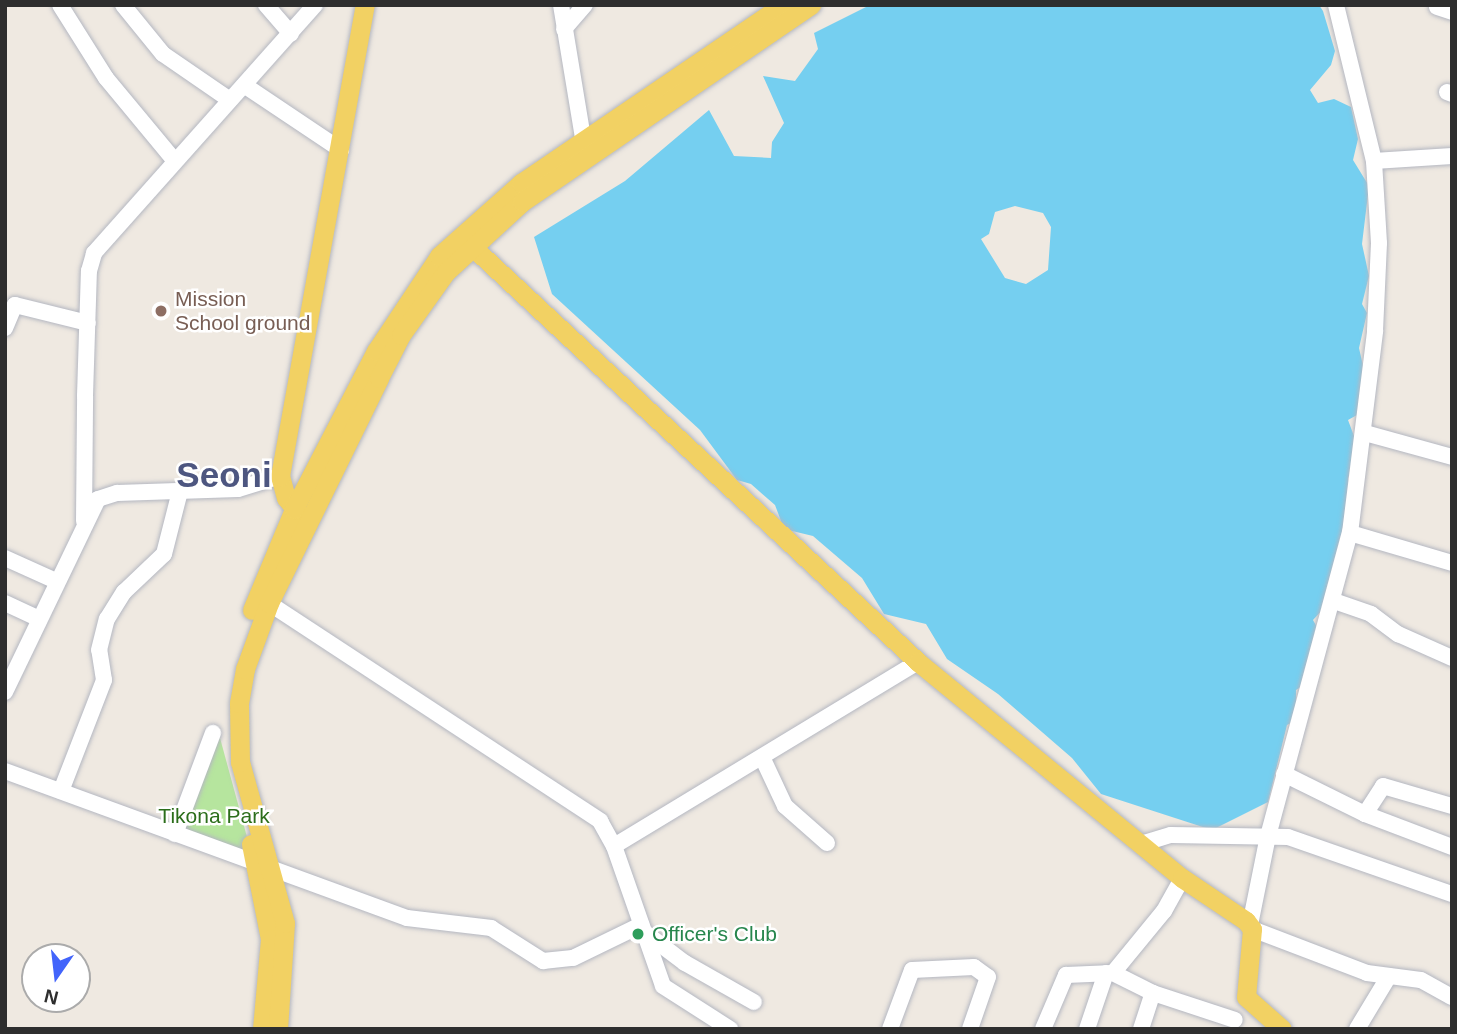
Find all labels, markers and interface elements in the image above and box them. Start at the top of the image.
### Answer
place label: Mission School ground [175,286,310,336]
marker: Mission School ground [153,303,169,319]
district label: Seoni [176,454,272,496]
park label: Tikona Park [158,803,270,829]
place label: Officer's Club [652,921,777,947]
marker: Officer's Club [630,926,646,942]
north arrow [21,943,91,1013]
text: N [42,985,60,1009]

